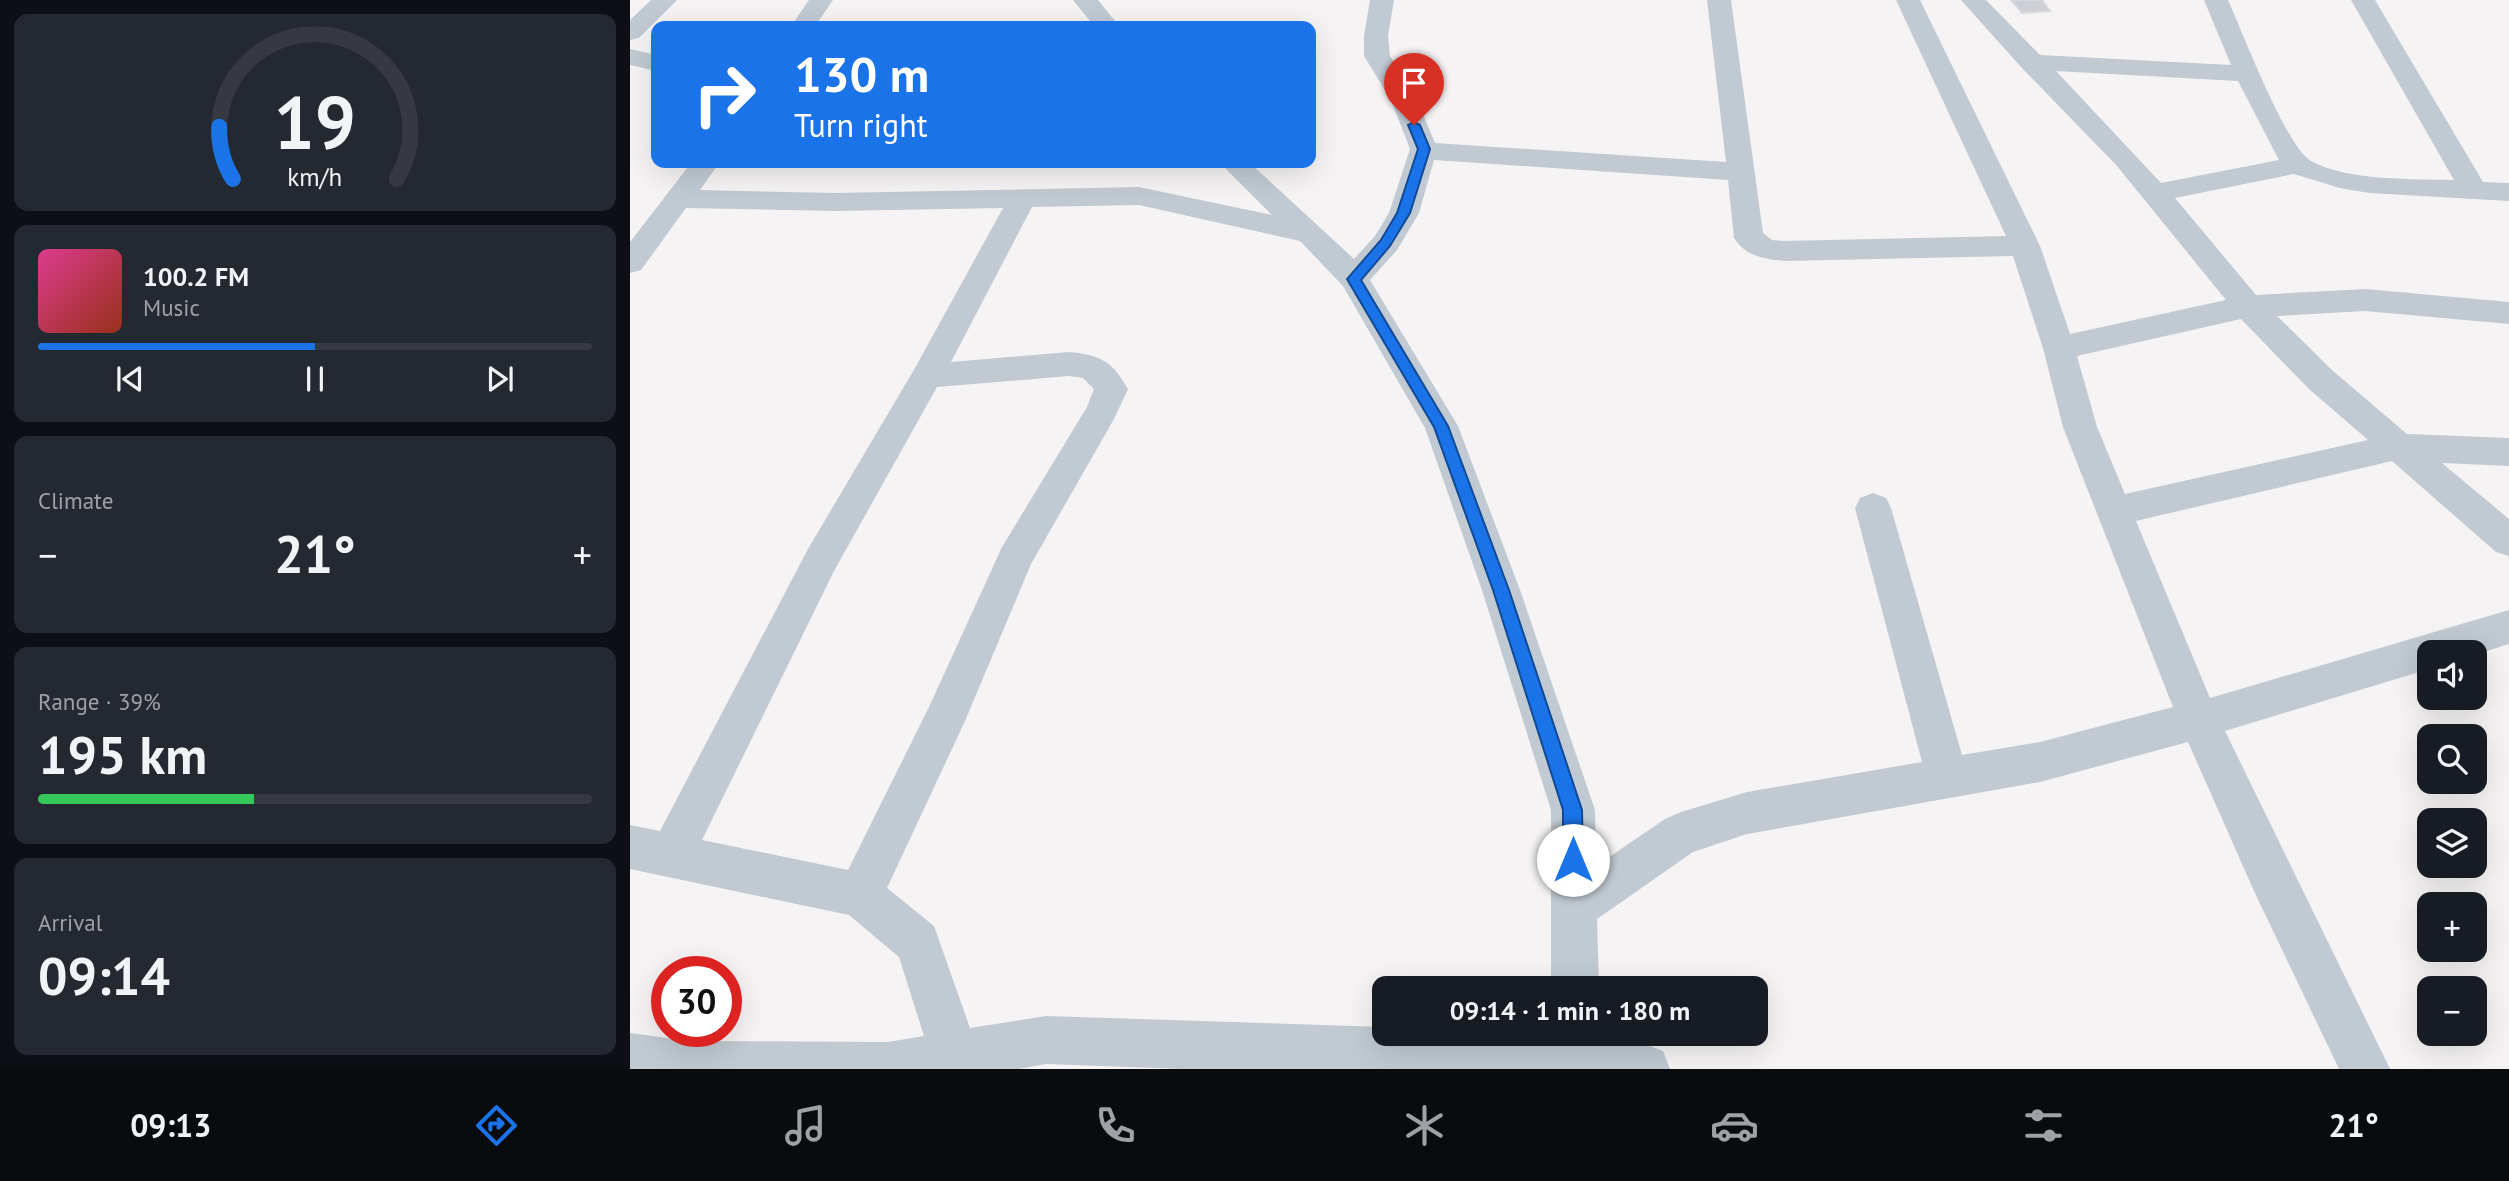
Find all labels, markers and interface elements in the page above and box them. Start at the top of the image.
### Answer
text: 130 m [794,42,929,106]
icon: right [679,49,770,140]
pin [1384,53,1444,125]
icon: arrive [1395,64,1433,102]
text: 19 [274,75,356,169]
text: Turn right [794,104,928,146]
text: km/h [288,160,342,192]
text: 100.2 FM [143,260,249,293]
text: Music [143,293,200,322]
icon: previous [111,360,149,398]
icon: pause [296,360,334,398]
icon: next [481,360,519,398]
text: Climate [38,486,113,515]
text: 21° [274,520,356,587]
text: − [38,530,57,579]
text: + [573,530,592,579]
map controls [2417,640,2487,1046]
button: sound [2417,640,2487,710]
text: Range · 39% [38,687,161,716]
text: 195 km [38,721,207,788]
button: search [2417,724,2487,794]
button: layers [2417,808,2487,878]
position arrow [1536,823,1610,897]
button: + [2417,892,2487,962]
text: Arrival [38,908,102,937]
text: 09:14 [38,942,170,1009]
speed limit sign: 30 [651,956,742,1047]
button: − [2417,976,2487,1046]
text: 09:14 · 1 min · 180 m [1450,994,1690,1027]
icon: directions [472,1101,521,1150]
icon: music [781,1101,830,1150]
icon: phone [1091,1101,1140,1150]
icon: climate [1400,1101,1449,1150]
icon: car [1710,1101,1759,1150]
icon: filters [2019,1101,2068,1150]
text: 09:13 [130,1104,211,1146]
text: 21° [2328,1104,2379,1146]

